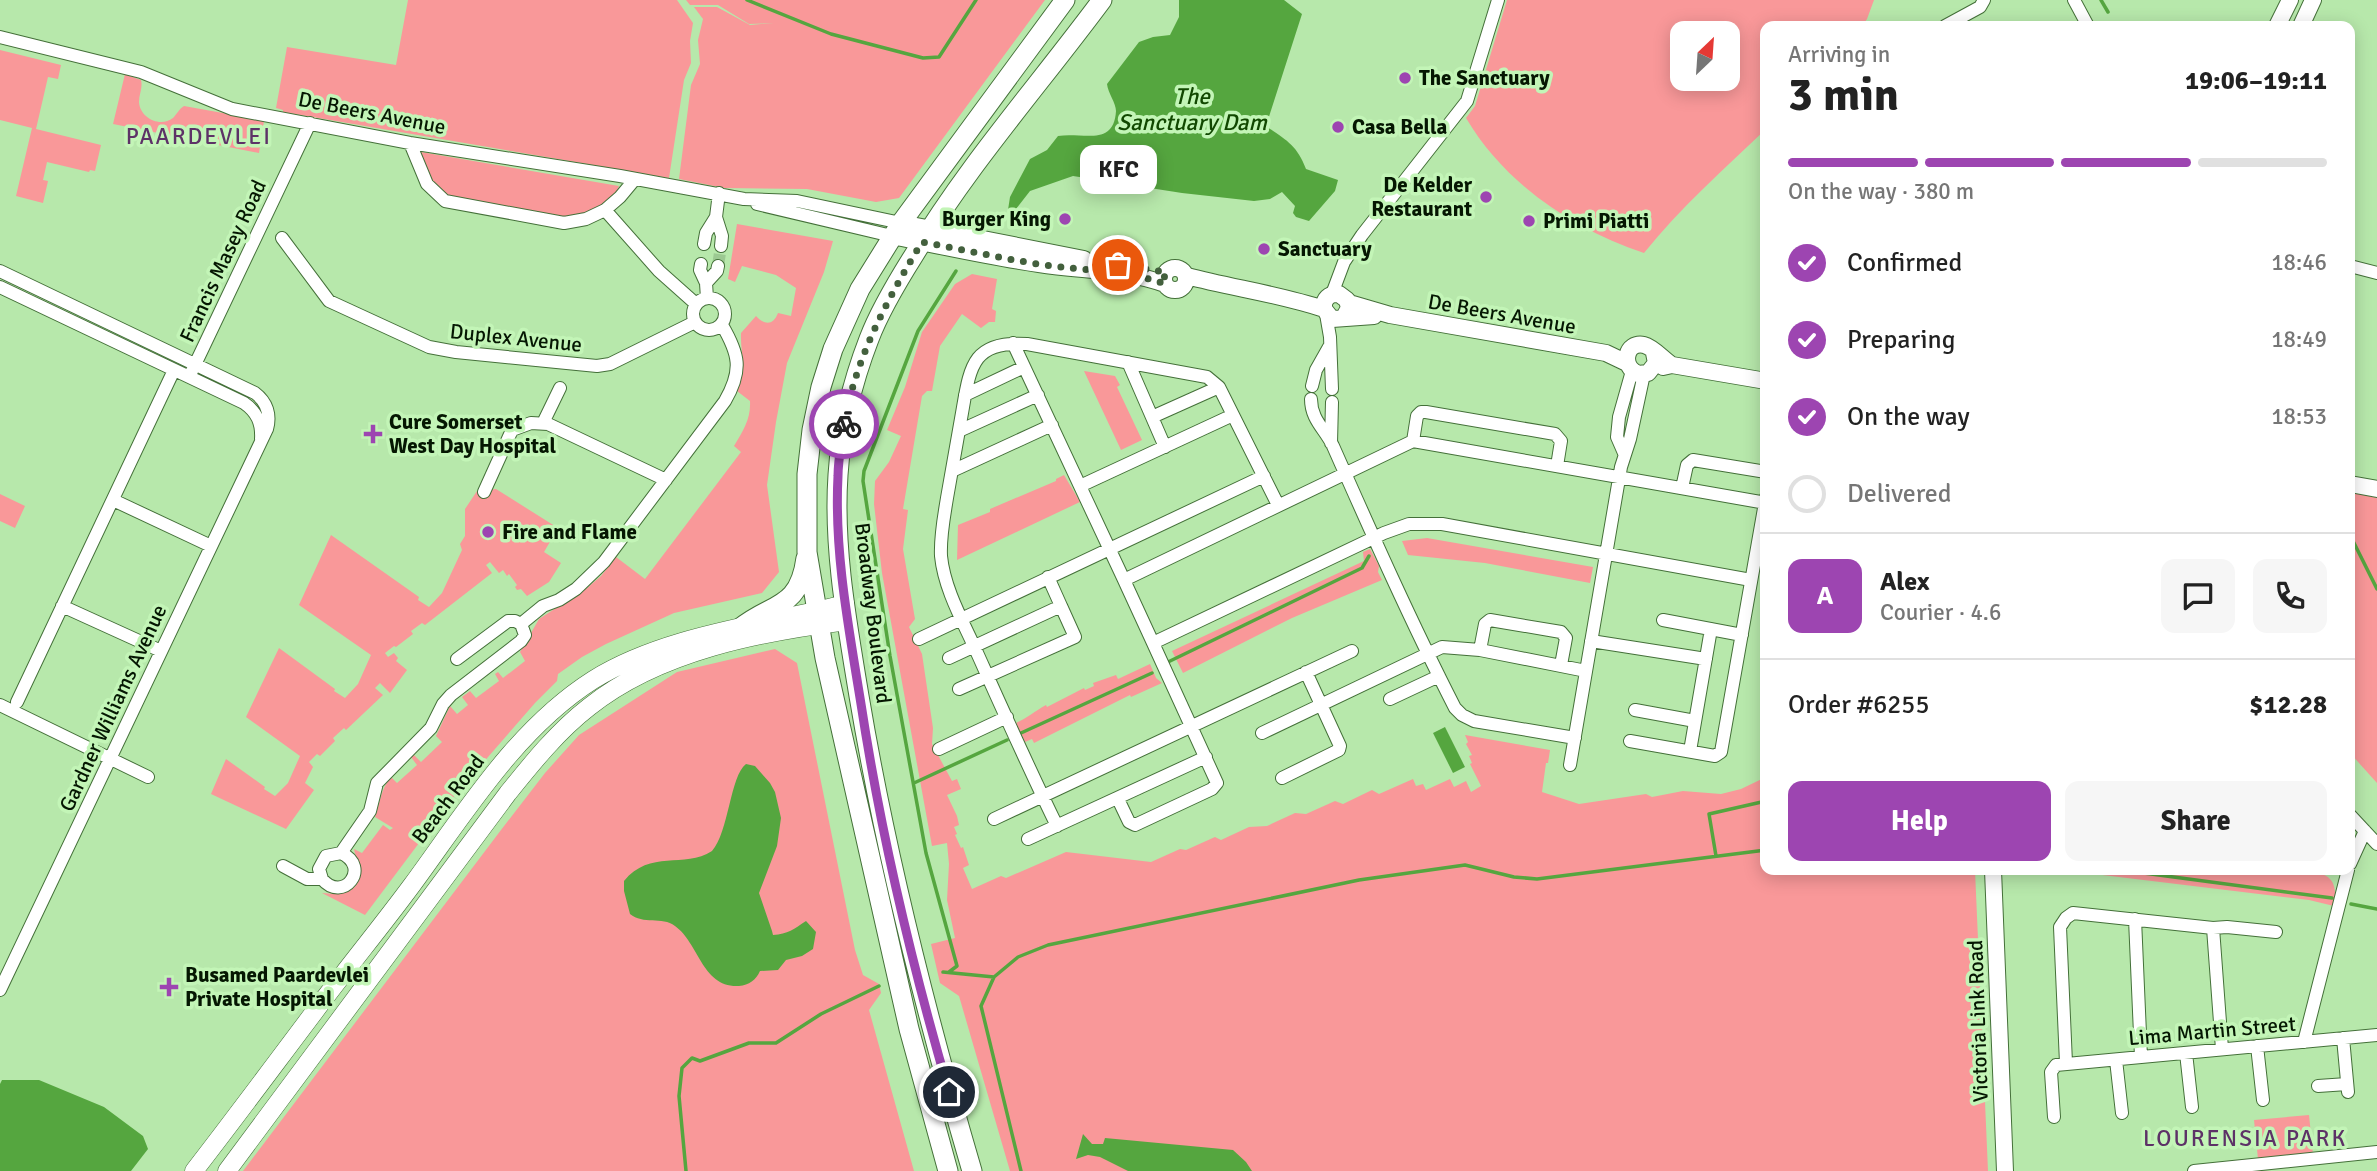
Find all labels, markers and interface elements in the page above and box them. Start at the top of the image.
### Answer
north arrow [1670,21,1740,91]
map controls [1670,21,1740,91]
text: Arriving in [1788,40,1890,69]
place label: The Sanctuary [1419,65,1550,91]
text: 19:06–19:11 [2185,65,2327,97]
text: 3 min [1788,67,1899,123]
marker: The Sanctuary [1397,70,1413,86]
water label: The Sanctuary Dam [1117,82,1268,137]
street label: De Beers Avenue [296,86,448,140]
place label: Casa Bella [1352,114,1448,140]
marker: Casa Bella [1330,119,1346,135]
district label: PAARDEVLEI [126,122,272,151]
callout: KFC [1080,146,1156,195]
text: KFC [1098,155,1139,184]
place label: De Kelder Restaurant [1371,172,1473,222]
street label: Francis Masey Road [174,176,272,346]
text: On the way · 380 m [1788,177,1974,206]
marker: De Kelder Restaurant [1478,189,1494,205]
place label: Burger King [942,206,1051,232]
place label: Primi Piatti [1543,208,1649,234]
marker: Burger King [1057,211,1073,227]
marker: Primi Piatti [1521,213,1537,229]
pin [1088,235,1148,295]
place label: Sanctuary [1278,236,1372,262]
marker: Sanctuary [1256,241,1272,257]
icon: check [1788,244,1826,282]
icon: bag [1099,246,1137,284]
text: Confirmed [1847,247,1962,279]
text: 18:46 [2271,248,2327,277]
street label: De Beers Avenue [1426,288,1578,340]
street label: Duplex Avenue [449,318,583,358]
icon: check [1788,321,1826,359]
text: Preparing [1847,324,1955,356]
text: 18:49 [2271,325,2327,354]
courier [809,389,879,459]
icon: check [1788,398,1826,436]
text: On the way [1847,401,1970,433]
text: 18:53 [2271,402,2327,431]
icon: bike [825,405,863,443]
place label: Cure Somerset West Day Hospital [389,409,557,459]
marker: Cure Somerset West Day Hospital [363,424,383,444]
text: Delivered [1847,478,1952,510]
place label: Fire and Flame [502,519,637,545]
street label: Broadway Boulevard [849,521,897,705]
marker: Fire and Flame [480,524,496,540]
button: chat [2161,559,2235,633]
button: phone [2253,559,2327,633]
text: Alex [1880,566,1930,598]
text: A [1817,580,1833,612]
text: Courier · 4.6 [1880,598,2001,627]
street label: Gardner Williams Avenue [54,600,172,816]
text: Order #6255 [1788,689,1929,721]
text: $12.28 [2249,689,2327,721]
street label: Beach Road [406,749,490,849]
button: Help [1788,781,2051,861]
button: Share [2065,781,2327,861]
street label: Victoria Link Road [1962,939,1994,1103]
place label: Busamed Paardevlei Private Hospital [185,962,369,1012]
marker: Busamed Paardevlei Private Hospital [159,977,179,997]
street label: Lima Martin Street [2127,1011,2297,1051]
pin [919,1062,979,1122]
icon: home [930,1073,968,1111]
district label: LOURENSIA PARK [2143,1124,2347,1153]

